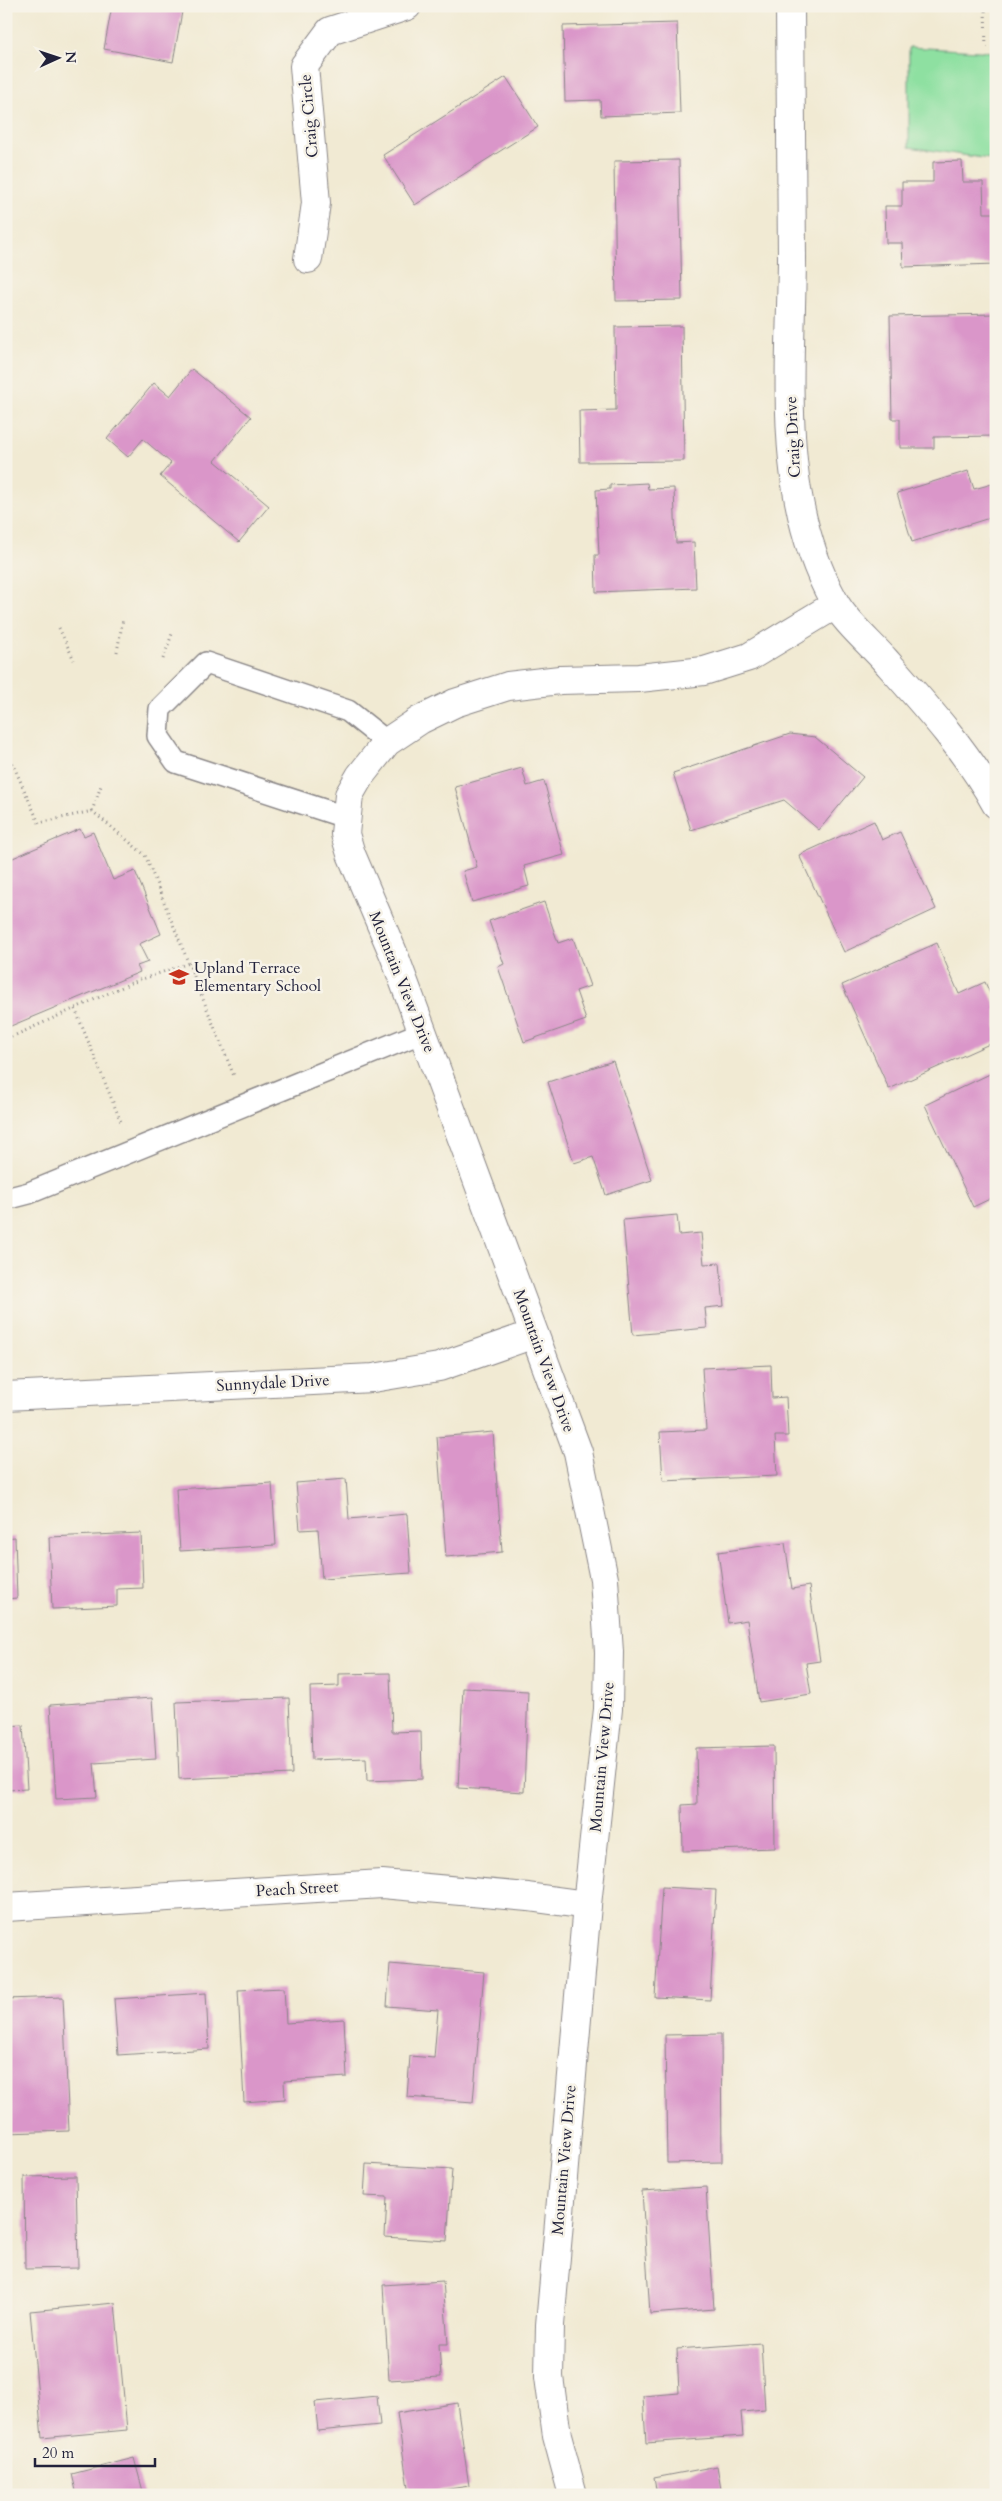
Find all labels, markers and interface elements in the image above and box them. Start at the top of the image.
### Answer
north arrow [32,32,82,82]
text: N [61,51,80,64]
street label: Craig Circle [294,73,324,159]
street label: Craig Drive [780,396,806,478]
street label: Mountain View Drive [364,908,440,1056]
place label: Upland Terrace Elementary School [194,957,321,997]
school or university icon: Upland Terrace Elementary School [168,966,190,988]
street label: Mountain View Drive [508,1286,580,1436]
street label: Sunnydale Drive [216,1369,330,1397]
street label: Mountain View Drive [584,1681,620,1833]
street label: Peach Street [255,1876,339,1902]
street label: Mountain View Drive [546,2084,582,2236]
scale bar [35,2436,155,2468]
text: 20 m [42,2443,74,2463]

